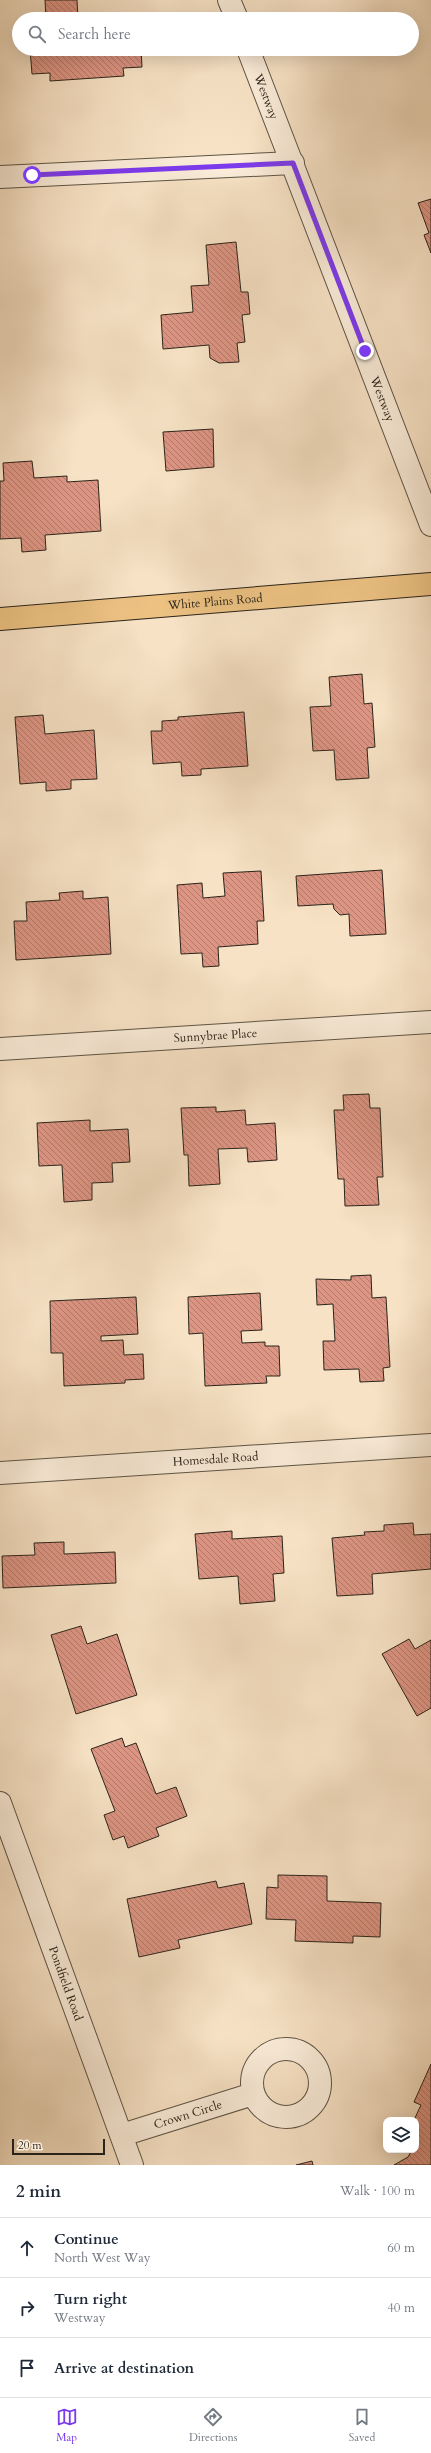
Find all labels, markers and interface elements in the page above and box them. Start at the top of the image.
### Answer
search box [12,12,419,56]
icon: search [26,23,48,45]
text: Search here [58,24,131,44]
street label: Westway [250,71,283,122]
route start [23,166,41,184]
route end [356,342,374,360]
street label: Westway [366,373,399,425]
street label: White Plains Road [166,590,264,613]
street label: Sunnybrae Place [173,1025,258,1046]
street label: Homesdale Road [172,1448,260,1470]
street label: Pondfield Road [45,1944,87,2023]
street label: Crown Circle [152,2096,224,2133]
map controls [383,2117,419,2153]
button: layers [383,2117,419,2153]
scale bar [12,2137,105,2156]
text: 20 m [18,2138,42,2153]
text: 2 min [16,2180,61,2203]
text: Walk · 100 m [340,2182,415,2200]
text: Continue [54,2229,119,2249]
icon: ahead [16,2237,38,2259]
text: 60 m [387,2239,415,2257]
text: North West Way [54,2249,151,2267]
text: Turn right [54,2289,127,2309]
icon: right [16,2297,38,2319]
text: 40 m [387,2299,415,2317]
text: Westway [54,2309,106,2327]
icon: arrive [16,2357,38,2379]
text: Arrive at destination [54,2358,194,2378]
tab: Map [56,2406,78,2445]
tab: Directions [189,2406,237,2445]
tab: Saved [349,2406,375,2445]

